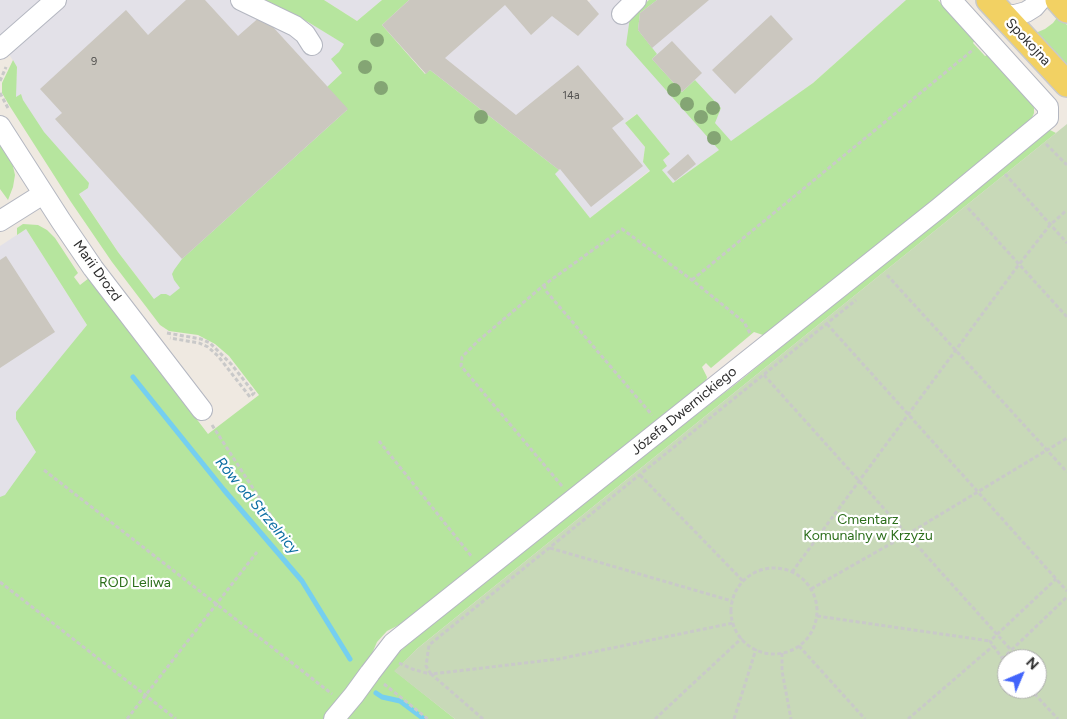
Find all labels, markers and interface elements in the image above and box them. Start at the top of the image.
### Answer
street label: Spokojna [1002,15,1054,69]
house number: 9 [91,55,97,69]
house number: 14a [563,89,579,103]
street label: Marii Drozd [69,237,125,305]
street label: Józefa Dwernickiego [628,363,740,459]
water label: Rów od Strzelnicy [211,454,303,558]
park label: Cmentarz Komunalny w Krzyżu [803,512,933,544]
park label: ROD Leliwa [99,575,171,591]
north arrow [997,649,1047,699]
text: N [1022,654,1042,674]

